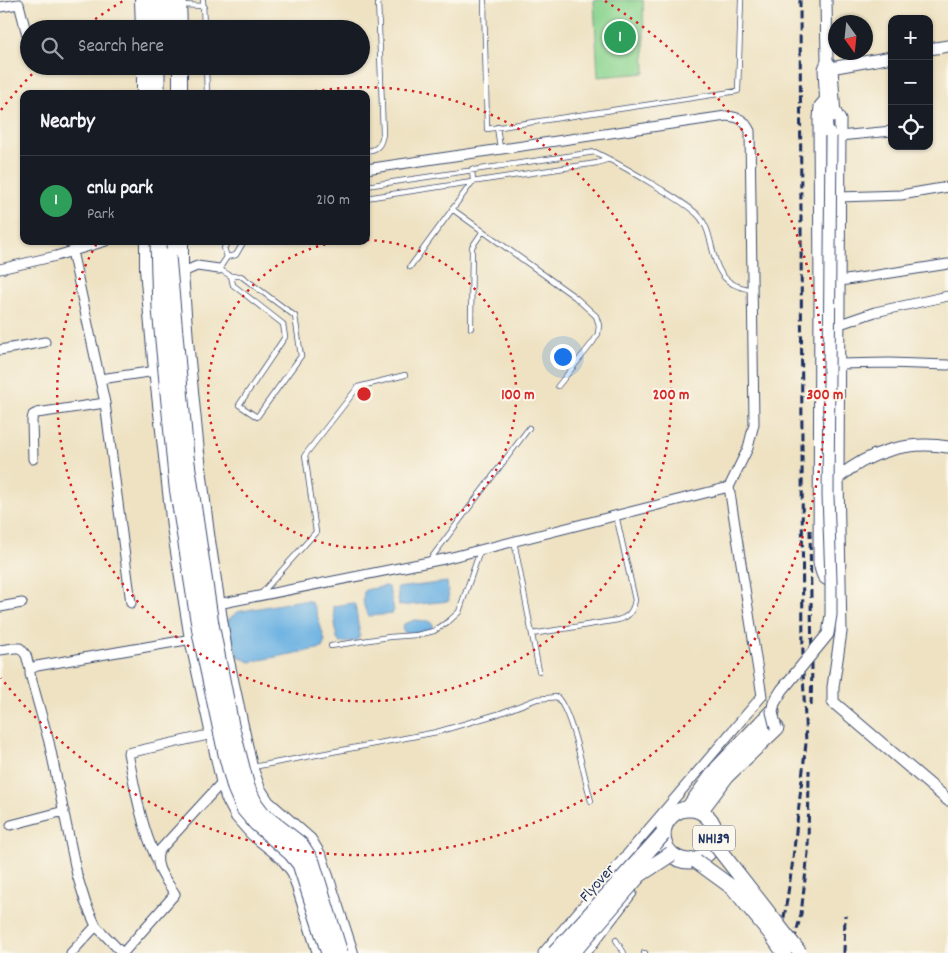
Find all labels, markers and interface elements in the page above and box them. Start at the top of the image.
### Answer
north arrow [828,15,873,60]
map controls [888,15,933,150]
button: + [888,15,933,60]
pin: 1 [604,18,636,56]
search box [20,20,370,75]
icon: search [38,34,66,62]
text: Search here [78,34,164,61]
button: − [888,60,933,105]
button: locate [888,105,933,150]
text: Nearby [40,108,95,138]
text: cnlu park [87,176,153,203]
text: 1 [54,189,58,212]
text: 210 m [316,189,350,212]
text: Park [87,203,114,226]
your location [550,344,576,370]
centre of rings [355,385,373,403]
text: 100 m [501,385,535,407]
text: 200 m [653,385,689,407]
text: 300 m [807,385,843,407]
road number: NH139 [693,826,735,850]
street label: Flyover [575,860,621,908]

